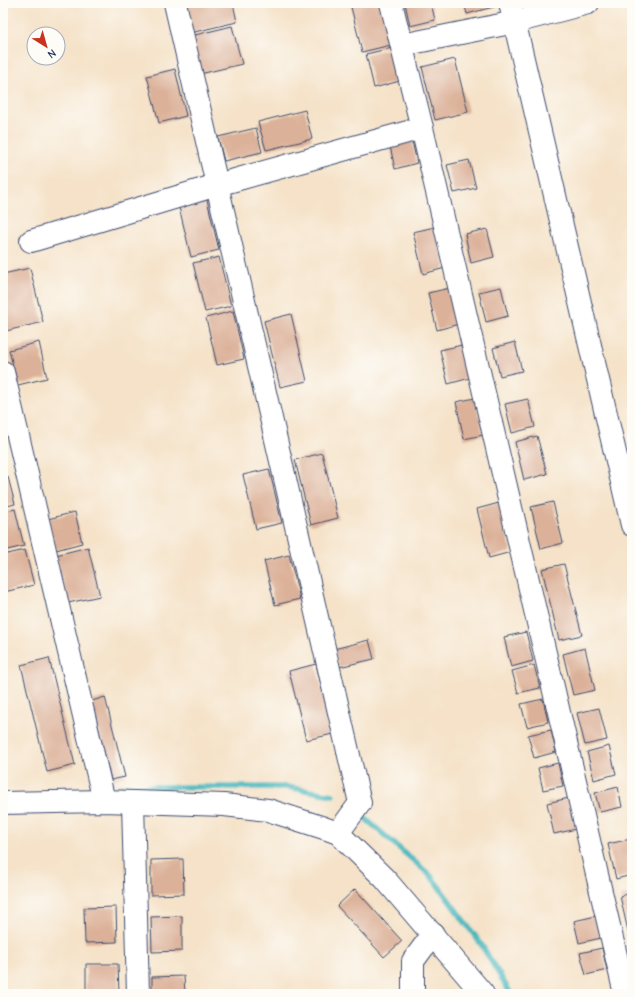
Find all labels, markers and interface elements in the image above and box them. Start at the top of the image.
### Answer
north arrow [26,26,66,66]
text: N [45,46,58,61]

